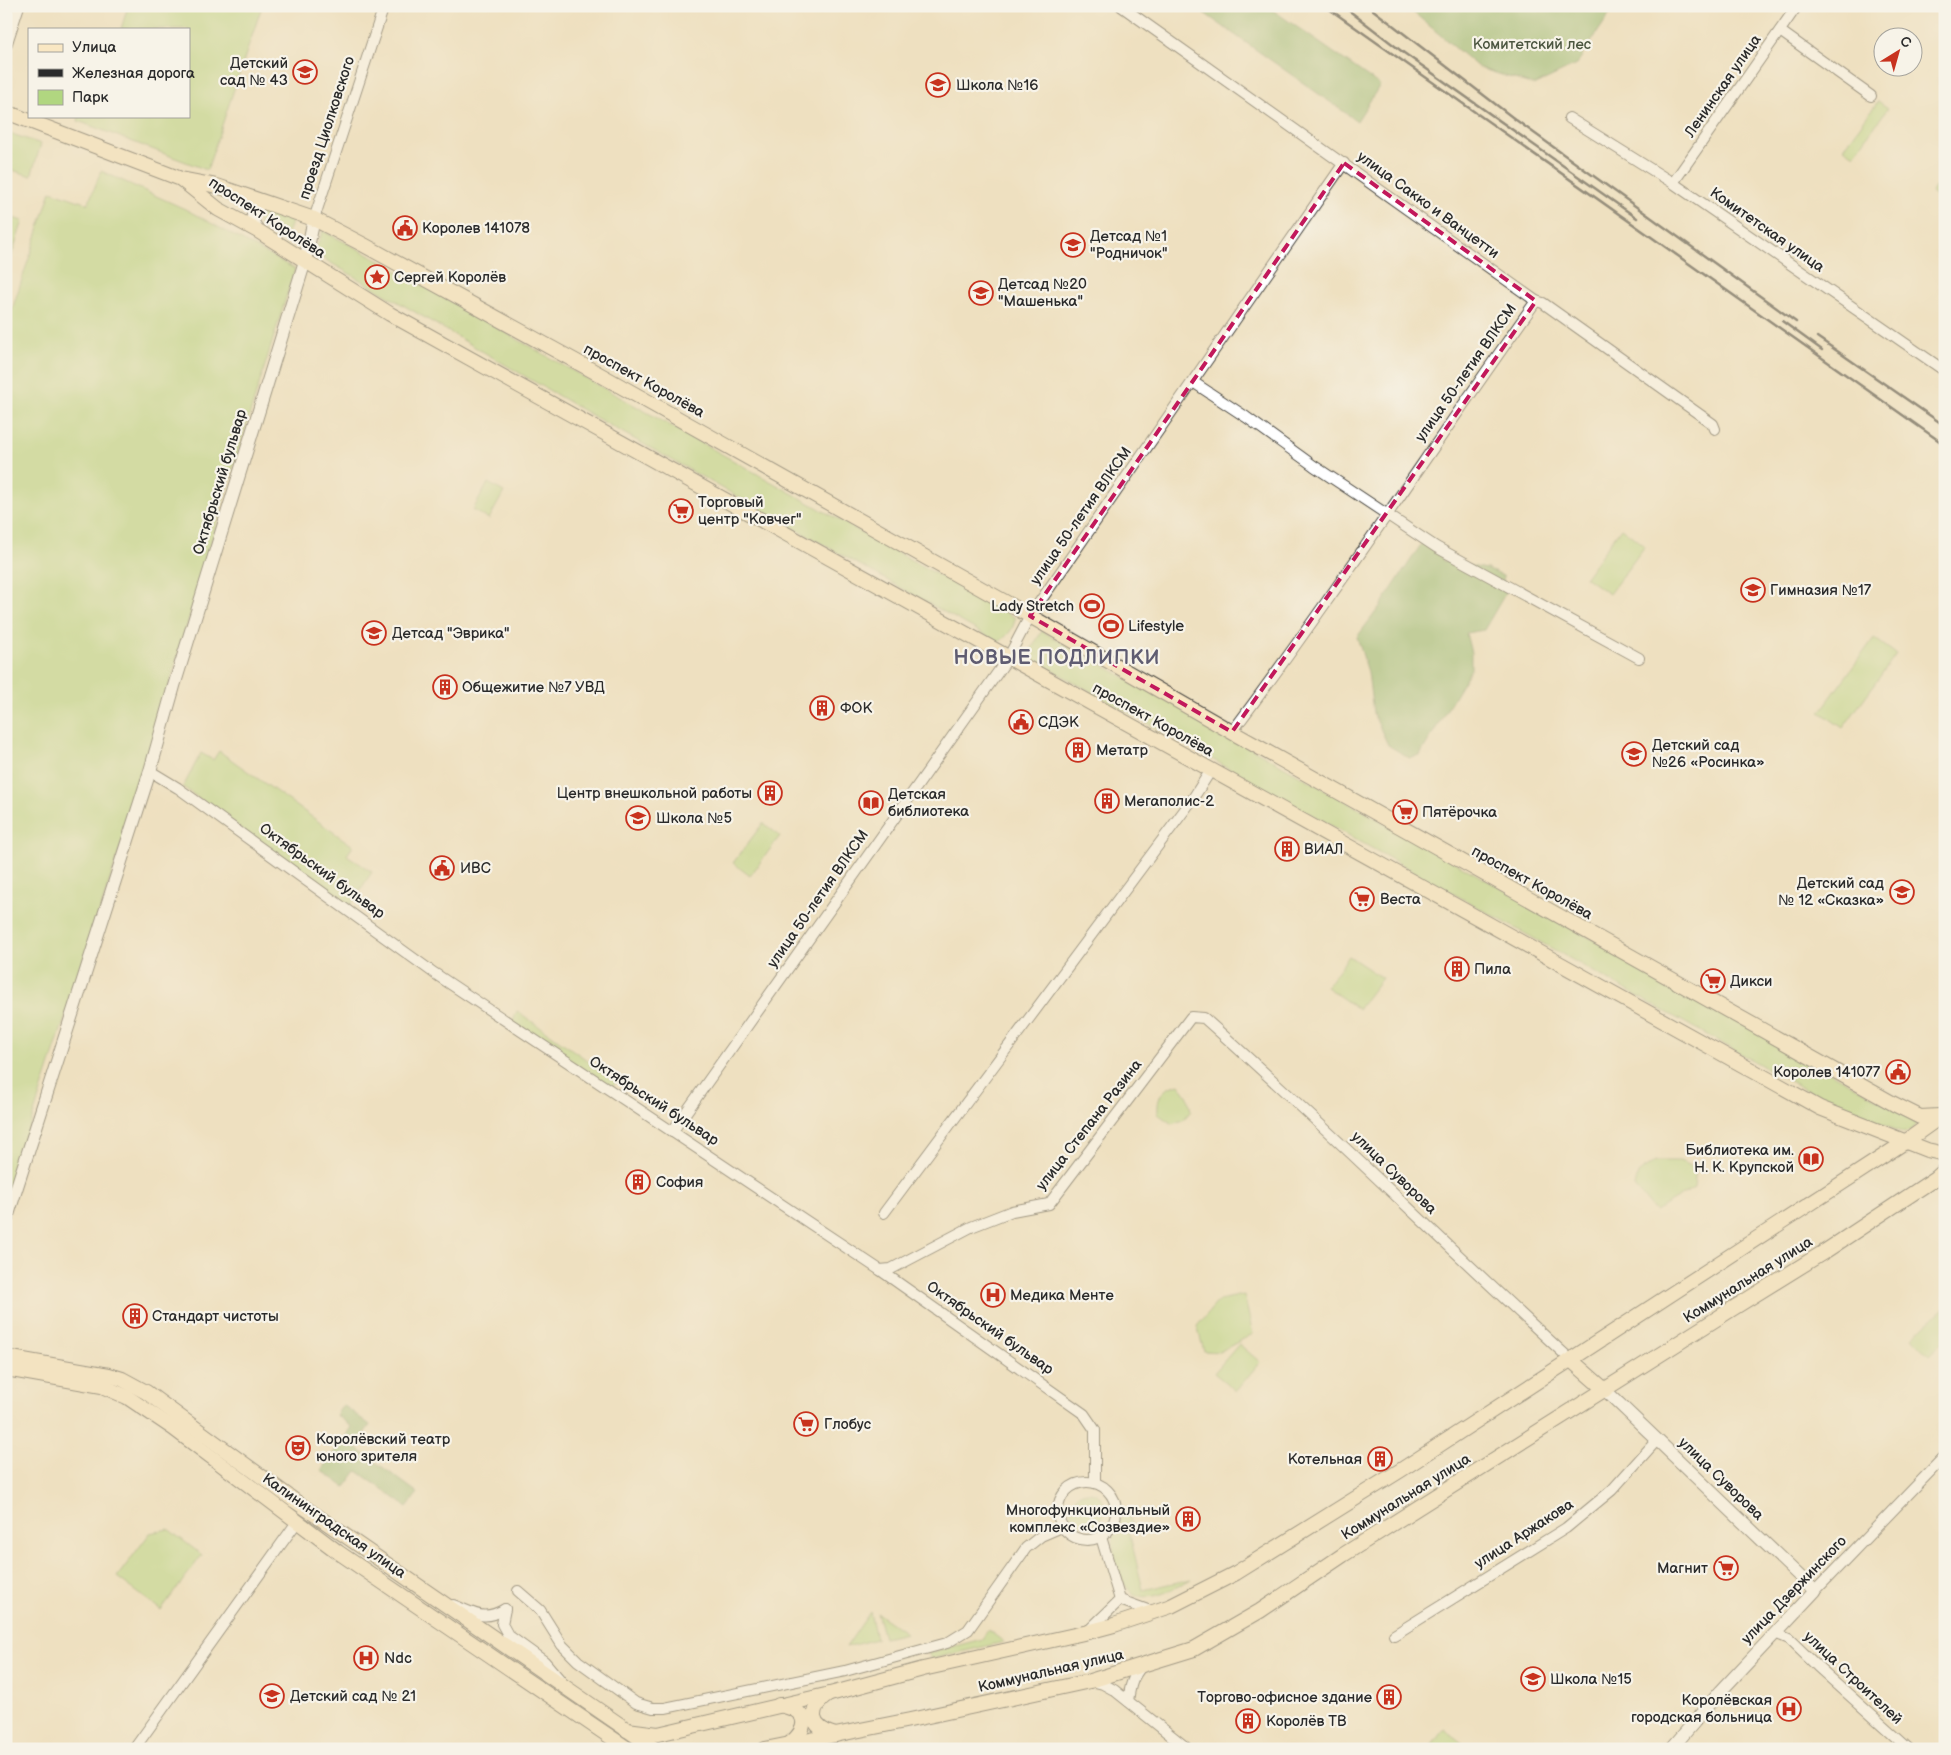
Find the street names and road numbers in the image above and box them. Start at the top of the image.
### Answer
street label: Ленинская улица [1680,31,1766,142]
street label: проезд Циолковского [295,54,359,202]
street label: улица Сакко и Ванцетти [1353,147,1503,263]
street label: проспект Королёва [205,173,329,263]
street label: Комитетская улица [1706,183,1828,277]
street label: улица 50-летия ВЛКСМ [1411,300,1521,446]
street label: проспект Королёва [580,340,708,422]
street label: Октябрьский бульвар [189,407,251,557]
street label: улица 50-летия ВЛКСМ [1026,443,1136,589]
street label: проспект Королёва [1089,679,1217,761]
street label: Октябрьский бульвар [255,819,389,923]
street label: улица 50-летия ВЛКСМ [763,826,873,972]
street label: проспект Королёва [1468,842,1596,924]
street label: Октябрьский бульвар [586,1052,723,1150]
street label: улица Степана Разина [1032,1055,1146,1194]
street label: улица Суворова [1347,1128,1441,1219]
street label: Коммунальная улица [1680,1232,1816,1327]
street label: Октябрьский бульвар [923,1277,1058,1379]
street label: улица Суворова [1674,1434,1768,1525]
street label: Коммунальная улица [1338,1449,1474,1544]
street label: Калининградская улица [259,1469,410,1583]
street label: улица Аржакова [1471,1495,1577,1573]
street label: улица Дзержинского [1737,1532,1851,1648]
street label: улица Строителей [1800,1627,1906,1729]
street label: Коммунальная улица [976,1645,1126,1697]

